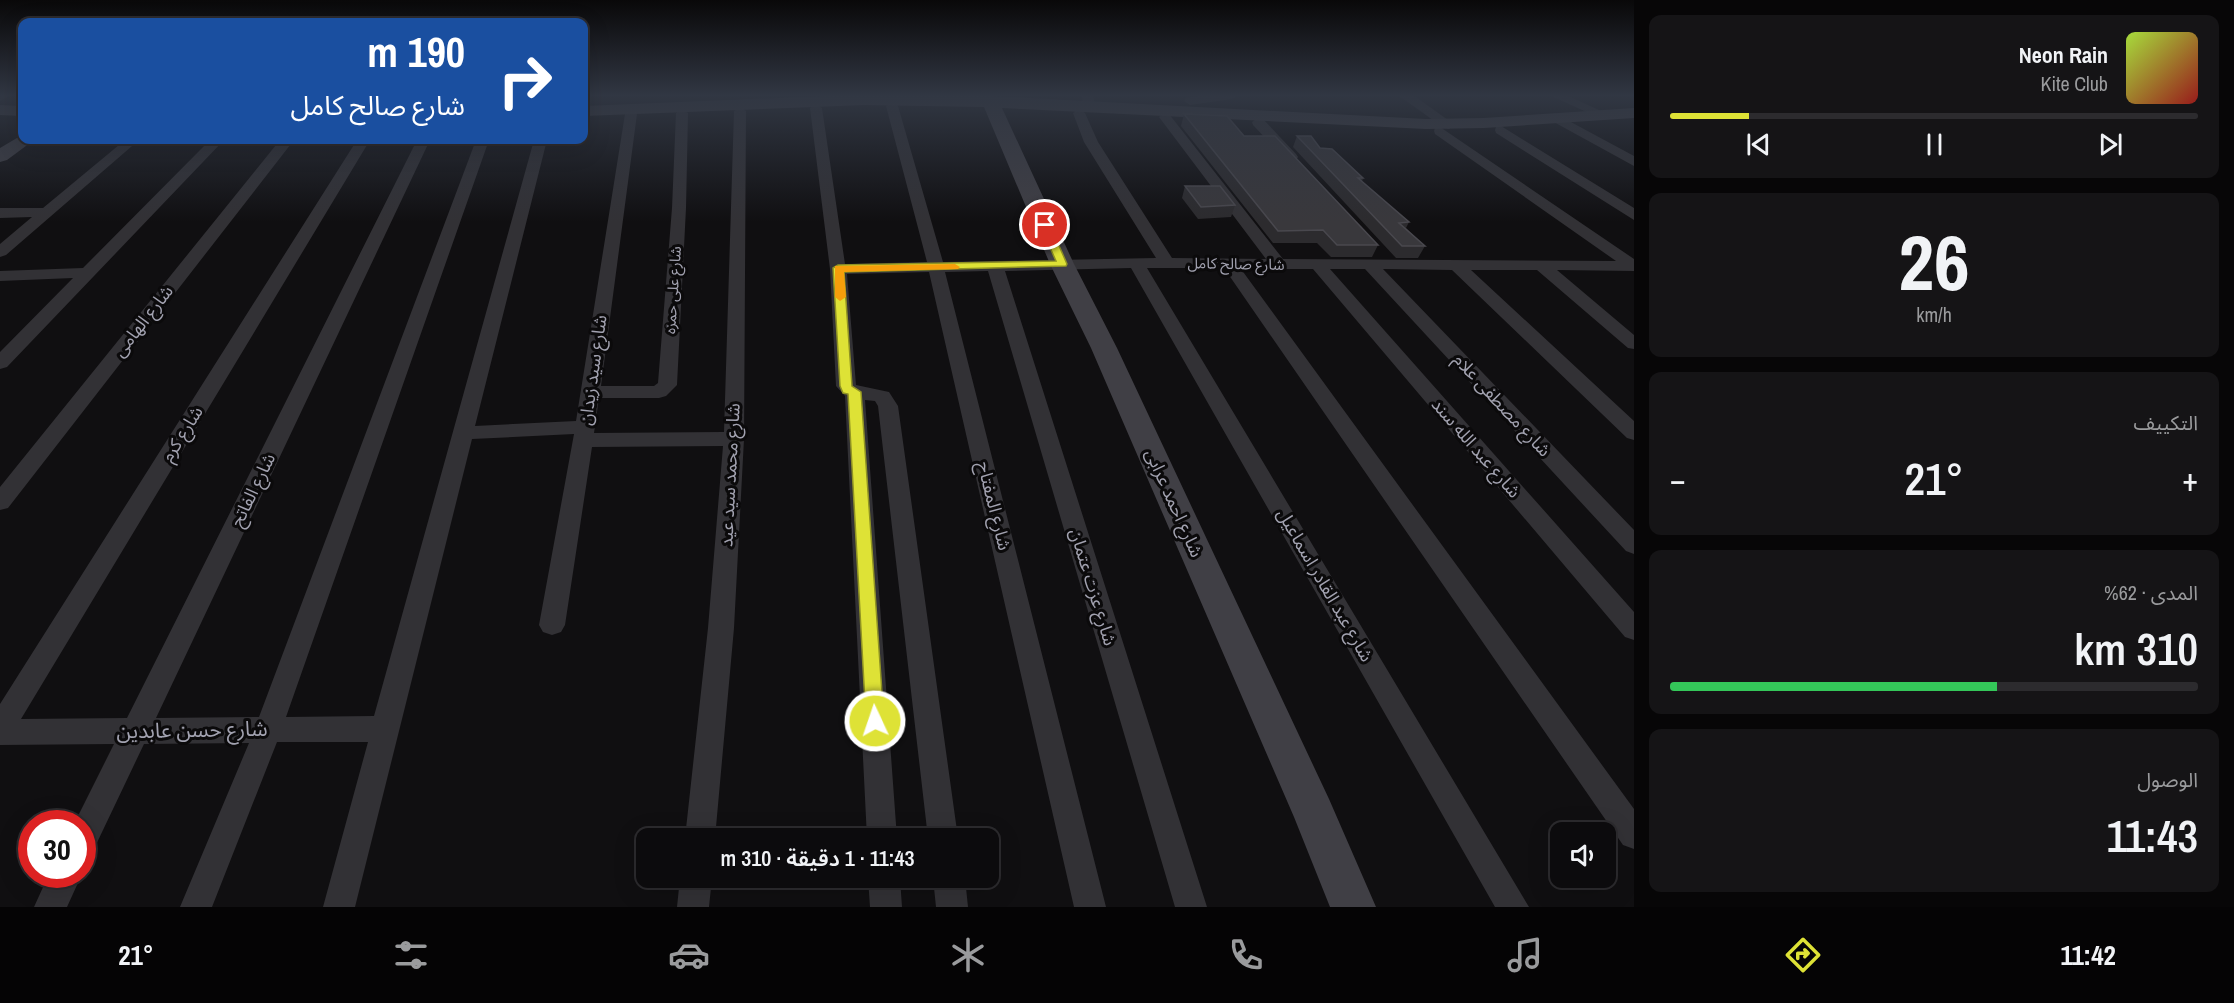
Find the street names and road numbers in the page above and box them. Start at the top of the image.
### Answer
street label: شارع على حمزه [659,245,688,335]
street label: شارع صالح كامل [1187,252,1285,277]
street label: شارع الهامى [107,279,180,363]
street label: شارع سيد زيدان [572,313,615,427]
street label: شارع مصطفى علام [1446,347,1557,463]
street label: شارع عبد الله سند [1424,392,1527,504]
street label: شارع كرم [155,401,210,468]
street label: شارع محمد سيد عيد [713,402,748,548]
street label: شارع احمد عرابى [1138,445,1210,562]
street label: شارع الفاتح [224,449,283,532]
street label: شارع المفتاح [969,459,1018,553]
street label: شارع عبد القادر اسماعيل [1270,503,1380,667]
street label: شارع عزت عتمان [1062,525,1123,649]
street label: شارع حسن عابدين [116,714,268,746]

